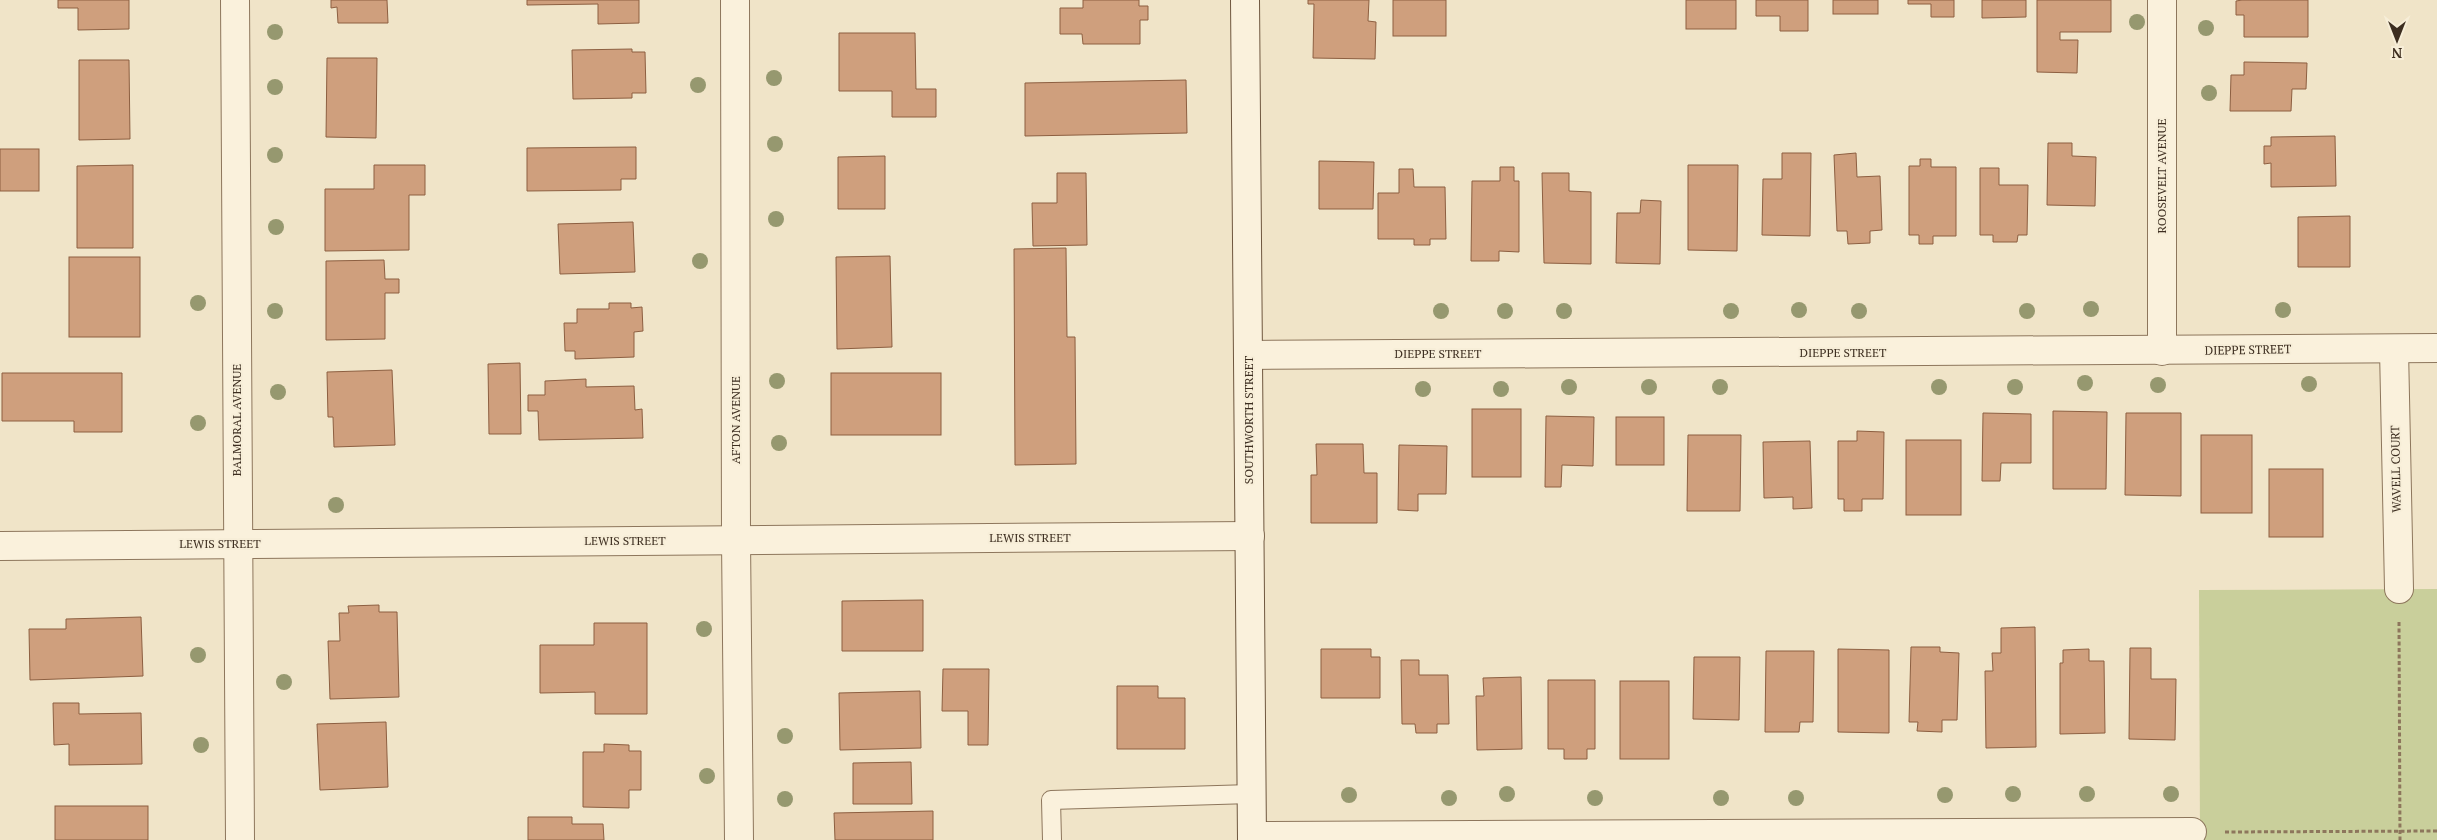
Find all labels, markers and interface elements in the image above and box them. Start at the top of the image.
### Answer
north arrow [2372,15,2422,65]
text: N [2391,44,2402,63]
street label: ROOSEVELT AVENUE [2154,118,2169,234]
street label: DIEPPE STREET [2204,341,2292,358]
street label: DIEPPE STREET [1800,345,1887,360]
street label: DIEPPE STREET [1395,346,1482,361]
street label: SOUTHWORTH STREET [1241,355,1256,484]
street label: BALMORAL AVENUE [229,364,244,476]
street label: AFTON AVENUE [728,376,743,464]
street label: WAVELL COURT [2387,425,2404,513]
street label: LEWIS STREET [989,530,1071,545]
street label: LEWIS STREET [584,533,666,548]
street label: LEWIS STREET [179,536,261,551]

